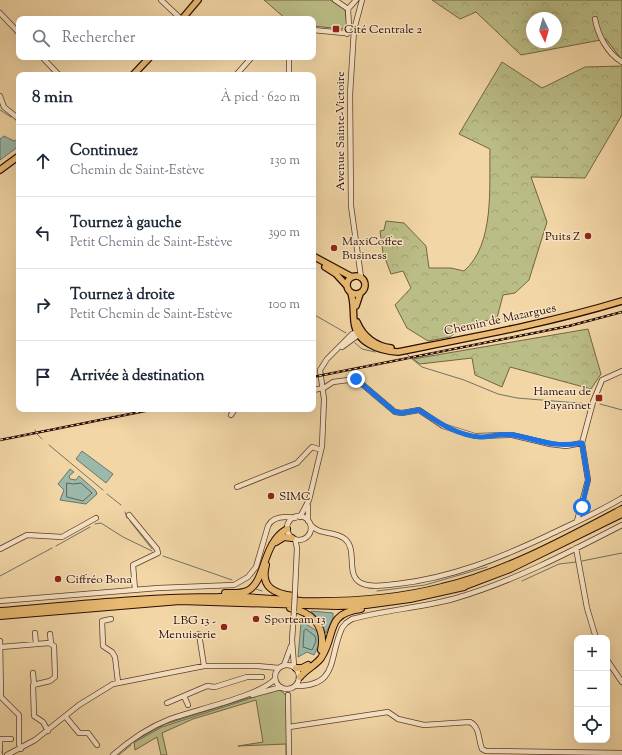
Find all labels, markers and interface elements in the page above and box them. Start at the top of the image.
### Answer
north arrow [526,12,562,48]
search box [16,16,316,60]
place label: Cité Centrale 2 [344,21,423,39]
marker: Cité Centrale 2 [331,24,341,34]
icon: search [30,27,52,49]
text: Rechercher [62,28,135,49]
street label: Avenue Sainte-Victoire [332,71,350,191]
text: 8 min [32,86,73,110]
text: À pied · 620 m [221,89,300,107]
text: Continuez [70,141,138,162]
icon: ahead [32,150,54,172]
text: 130 m [270,152,300,170]
text: Chemin de Saint-Estève [70,162,205,180]
text: Tournez à gauche [70,213,181,234]
icon: left [32,222,54,244]
text: 390 m [268,224,300,242]
place label: Puits Z [545,228,580,246]
marker: Puits Z [583,231,593,241]
place label: MaxiCoffee Business [342,233,403,265]
text: Petit Chemin de Saint-Estève [70,234,233,252]
marker: MaxiCoffee Business [329,243,339,253]
text: Tournez à droite [70,285,175,306]
icon: right [32,294,54,316]
text: 100 m [268,296,300,314]
street label: Chemin de Mazargues [443,299,558,341]
text: Petit Chemin de Saint-Estève [70,306,233,324]
icon: arrive [32,366,54,388]
text: Arrivée à destination [70,366,205,387]
route end [347,370,365,388]
place label: Hameau de Payannet [533,383,591,415]
marker: Hameau de Payannet [594,393,604,403]
place label: SIMC [279,488,311,506]
marker: SIMC [266,491,276,501]
route start [573,498,591,516]
place label: Ciffréo Bona [66,571,133,589]
marker: Ciffréo Bona [53,574,63,584]
place label: Sporteam 13 [264,611,326,629]
place label: LBG 13 - Menuiserie [159,612,216,644]
marker: Sporteam 13 [251,614,261,624]
marker: LBG 13 - Menuiserie [219,622,229,632]
map controls [574,635,610,743]
button: + [574,635,610,671]
button: − [574,671,610,707]
button: locate [574,707,610,743]

